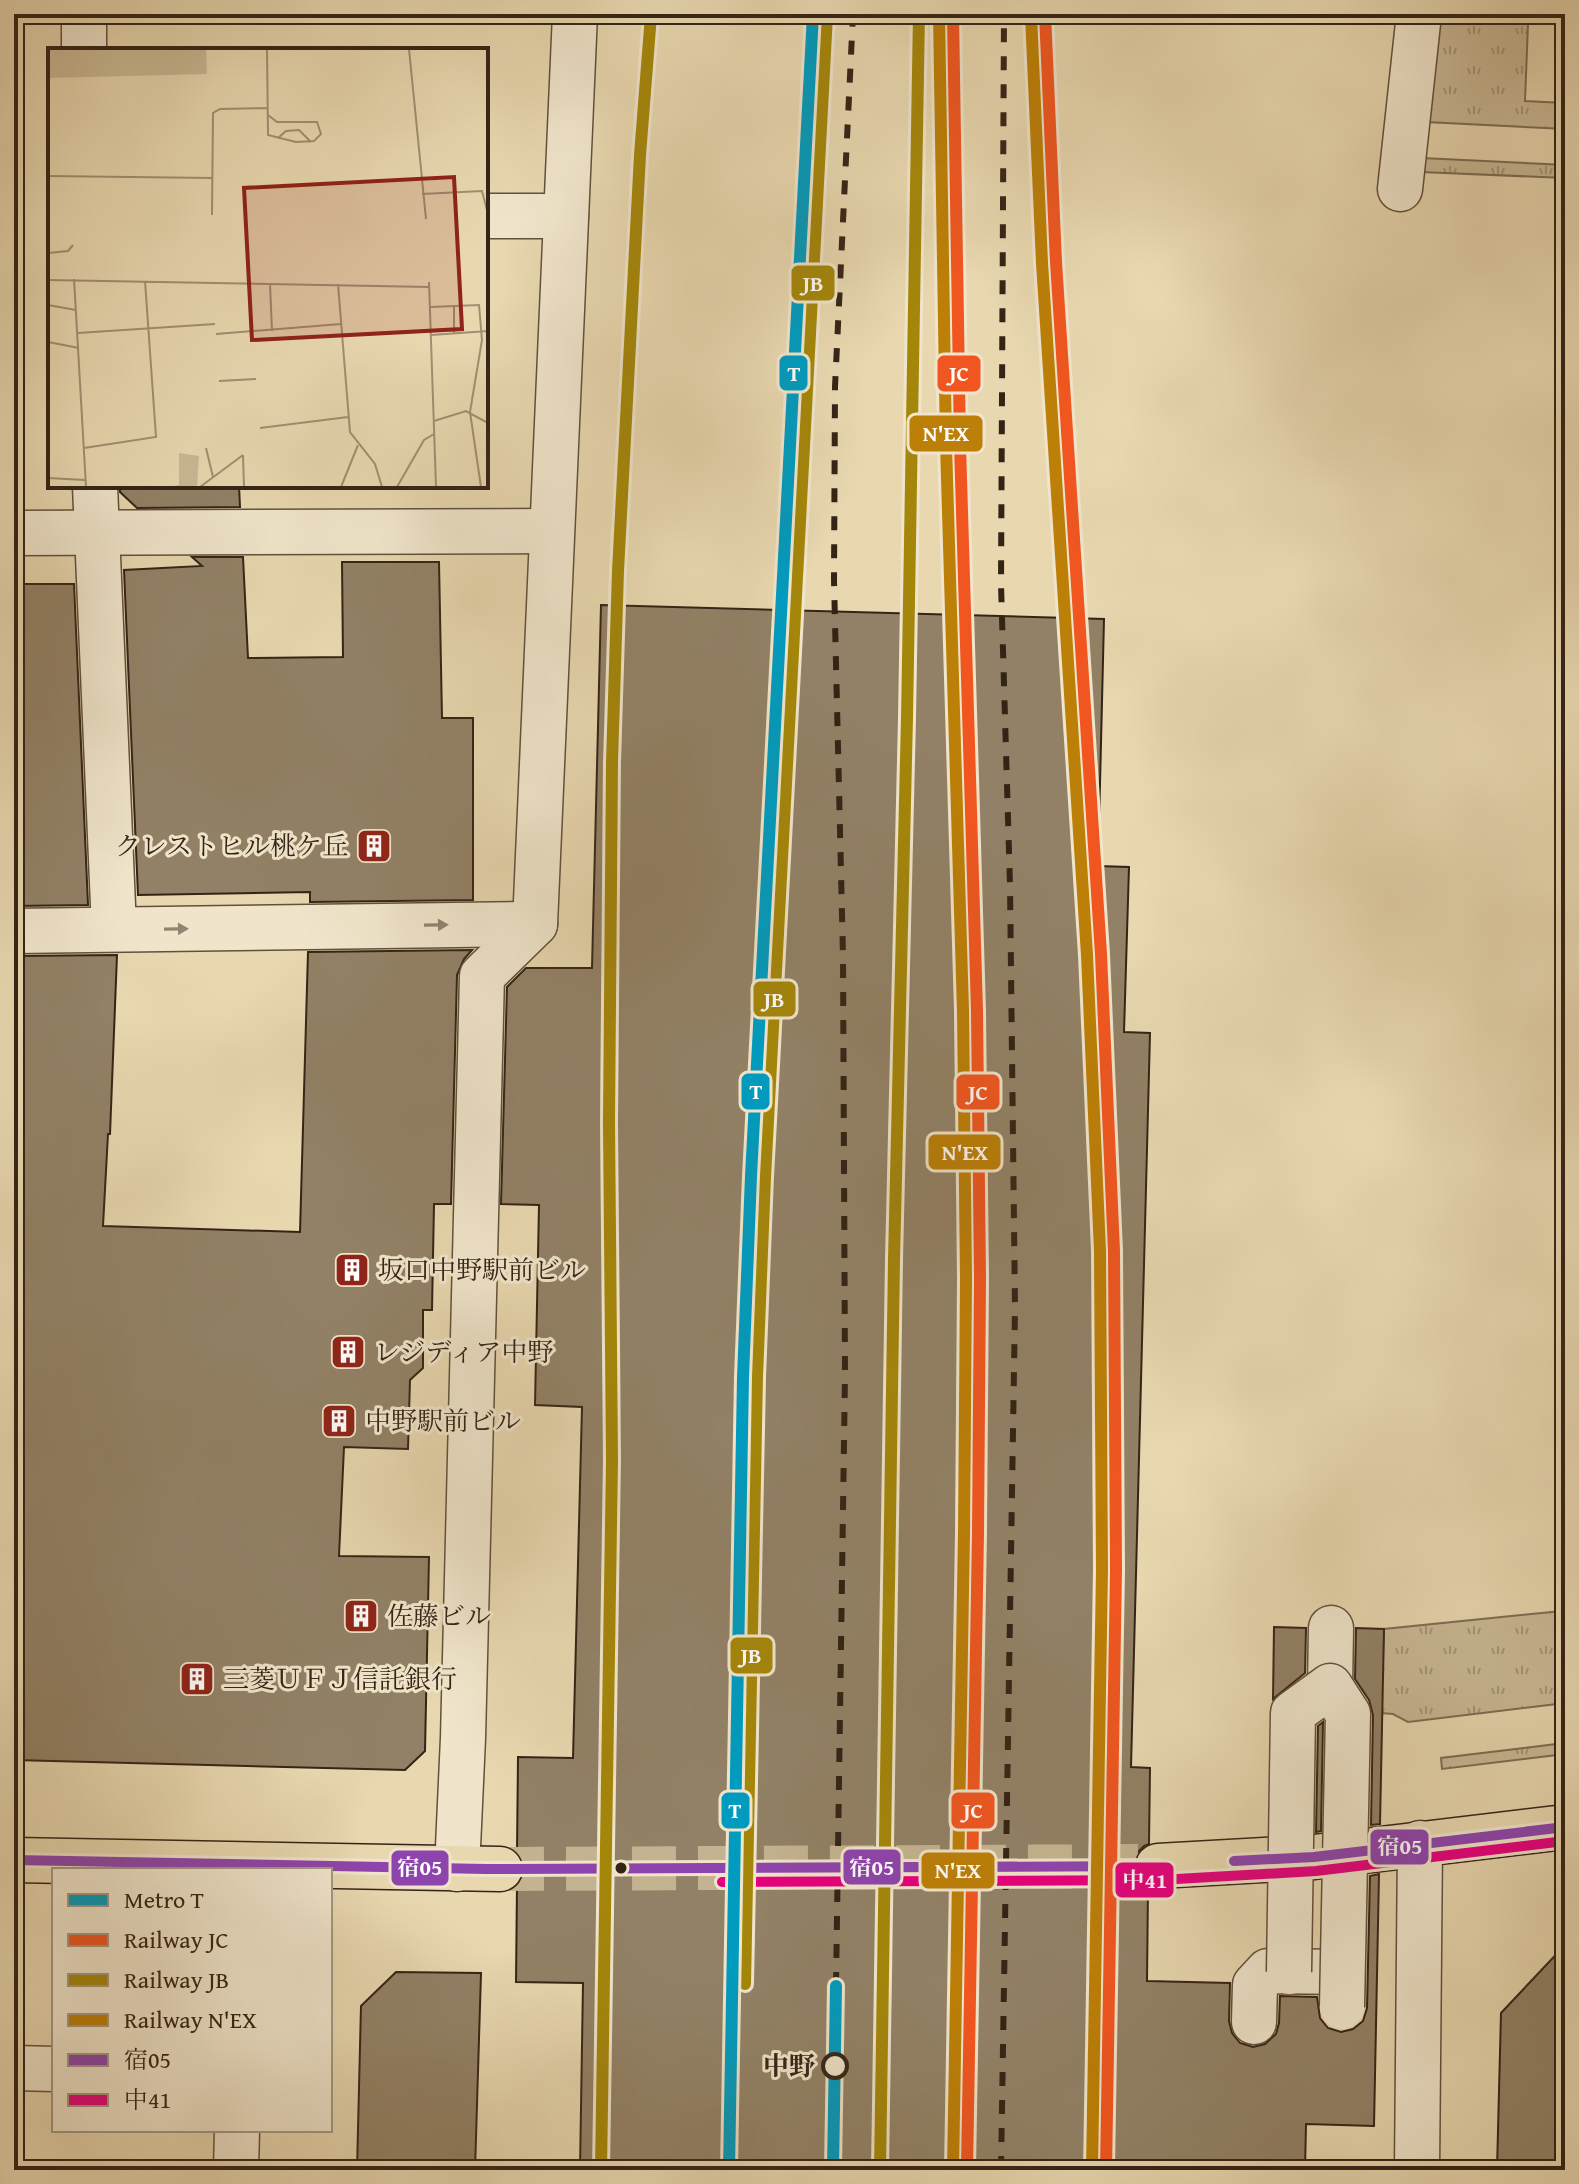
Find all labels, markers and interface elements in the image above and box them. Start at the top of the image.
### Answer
inset map [48,48,488,488]
line badge: JB [790,264,836,302]
text: JB [798,267,824,299]
line badge: T [778,354,809,392]
line badge: JC [936,354,982,393]
text: T [788,357,801,389]
text: JC [945,357,969,389]
line badge: N'EX [908,414,984,453]
text: N'EX [923,417,969,449]
place label: クレストヒル桃ケ丘 [115,826,348,865]
building icon: クレストヒル桃ケ丘 [355,827,393,865]
one-way arrow [424,919,449,931]
one-way arrow [164,923,189,935]
line badge: JB [752,980,797,1018]
text: JB [759,983,785,1015]
line badge: T [740,1072,771,1111]
line badge: JC [955,1073,1001,1111]
text: T [750,1075,763,1107]
text: JC [964,1076,988,1108]
line badge: N'EX [927,1133,1002,1171]
text: N'EX [942,1136,988,1168]
place label: 坂口中野駅前ビル [378,1250,586,1289]
building icon: 坂口中野駅前ビル [333,1251,371,1289]
place label: レジディア中野 [374,1332,553,1371]
building icon: レジディア中野 [329,1333,367,1371]
place label: 中野駅前ビル [365,1401,521,1440]
building icon: 中野駅前ビル [320,1402,358,1440]
place label: 佐藤ビル [387,1596,491,1635]
building icon: 佐藤ビル [342,1597,380,1635]
line badge: JB [729,1636,774,1675]
text: JB [736,1639,762,1671]
place label: 三菱ＵＦＪ信託銀行 [223,1659,457,1698]
building icon: 三菱ＵＦＪ信託銀行 [178,1660,216,1698]
line badge: T [720,1791,751,1830]
line badge: JC [950,1791,996,1830]
text: T [729,1794,742,1826]
text: JC [959,1794,983,1826]
line badge: 宿05 [1369,1828,1430,1866]
text: 宿05 [1378,1830,1422,1862]
line badge: 宿05 [842,1848,902,1886]
line badge: 宿05 [390,1849,450,1887]
text: 宿05 [398,1851,442,1883]
text: 宿05 [850,1851,894,1883]
line badge: N'EX [920,1851,996,1890]
text: N'EX [935,1854,981,1886]
unlabelled marker [613,1860,629,1876]
line badge: 中41 [1114,1861,1175,1899]
text: 中41 [1123,1864,1167,1896]
legend [52,1868,332,2132]
text: Metro T [124,1882,204,1917]
text: Railway JC [124,1922,229,1957]
text: Railway JB [124,1962,229,1997]
text: Railway N'EX [124,2002,257,2037]
text: 宿05 [124,2042,171,2077]
place label: 中野 [763,2046,815,2085]
marker: 中野 [822,2053,848,2079]
text: 中41 [124,2082,171,2117]

